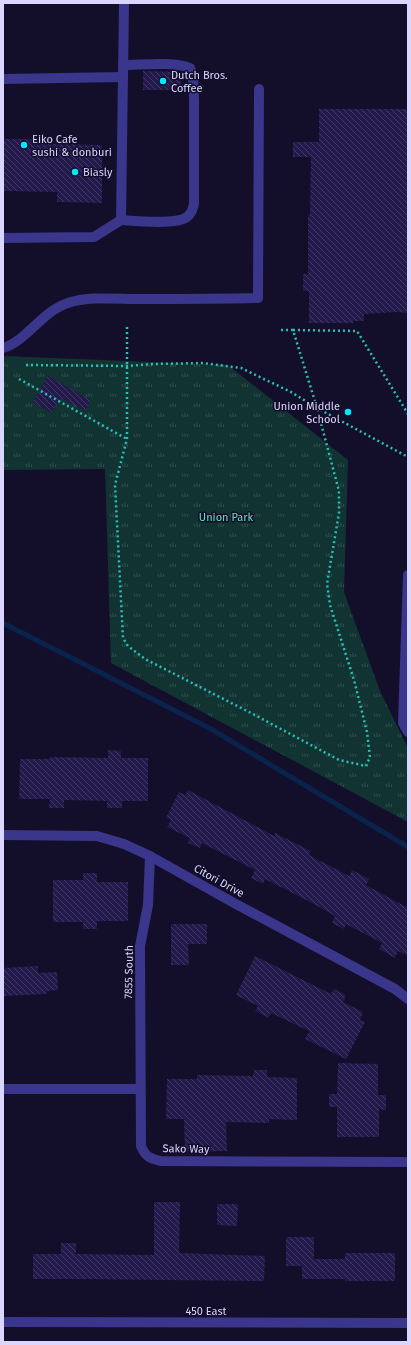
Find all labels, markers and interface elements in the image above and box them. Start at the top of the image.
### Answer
place label: Dutch Bros. Coffee [171,69,228,95]
marker: Dutch Bros. Coffee [158,76,168,86]
place label: Eiko Cafe sushi & donburi [32,133,112,159]
marker: Eiko Cafe sushi & donburi [19,140,29,150]
place label: Biasly [83,166,113,179]
marker: Biasly [70,167,80,177]
place label: Union Middle School [273,400,340,426]
marker: Union Middle School [343,407,353,417]
park label: Union Park [199,511,253,524]
street label: Citori Drive [192,862,246,900]
street label: 7855 South [122,945,136,999]
street label: Sako Way [162,1142,210,1156]
street label: 450 East [185,1305,227,1318]

